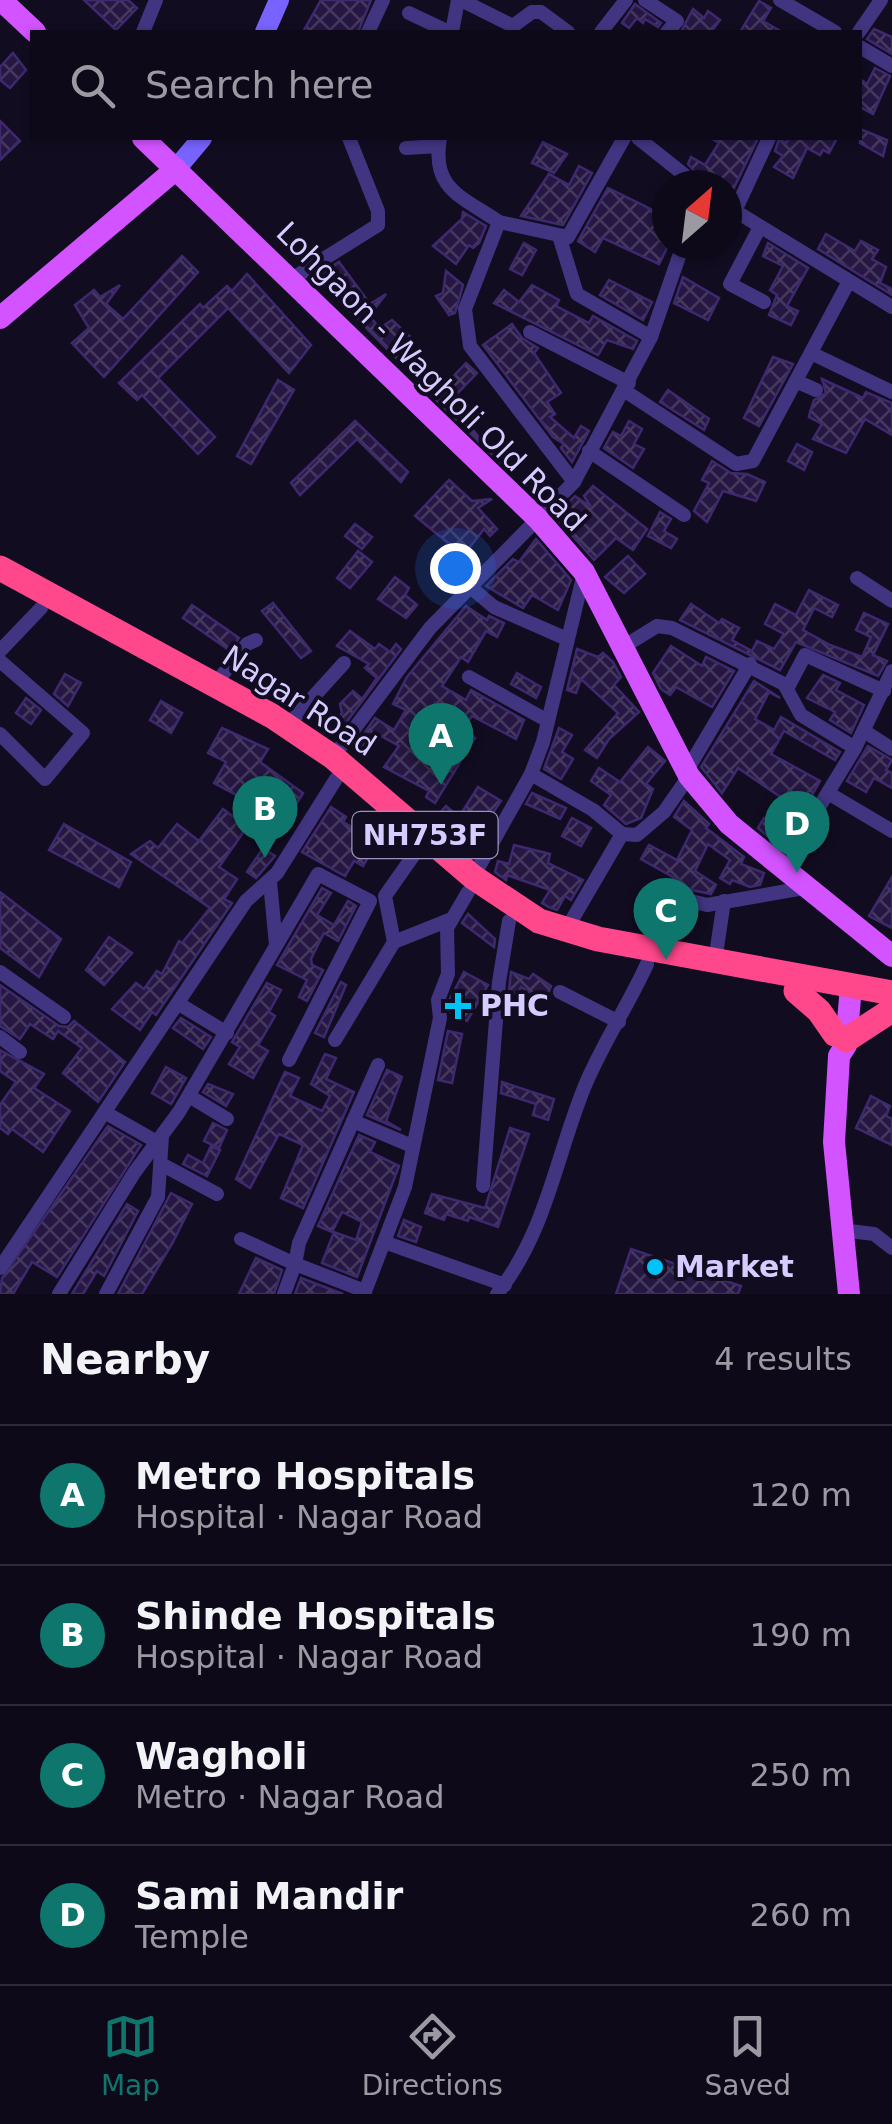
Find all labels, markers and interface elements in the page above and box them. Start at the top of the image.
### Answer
search box [30,30,862,140]
icon: search [65,58,120,113]
text: Search here [145,63,373,107]
north arrow [652,170,742,260]
street label: Lohgaon - Wagholi Old Road [269,215,593,539]
your location [430,543,481,594]
street label: Nagar Road [216,638,382,763]
pin: A [408,702,474,785]
pin: B [232,776,298,858]
pin: D [764,790,830,873]
road number: NH753F [352,812,498,858]
pin: C [634,878,698,960]
place label: PHC [480,988,549,1023]
marker: PHC [445,993,471,1019]
place label: Market [675,1249,794,1284]
marker: Market [644,1256,666,1278]
text: Nearby [40,1335,210,1384]
text: 4 results [714,1340,852,1378]
text: Metro Hospitals [135,1454,475,1498]
text: A [60,1476,85,1514]
text: 120 m [750,1476,852,1514]
text: Hospital · Nagar Road [135,1498,483,1536]
text: Shinde Hospitals [135,1594,496,1638]
text: B [60,1616,85,1654]
text: 190 m [750,1616,852,1654]
text: Hospital · Nagar Road [135,1638,483,1676]
text: Wagholi [135,1734,308,1778]
text: C [61,1756,84,1794]
text: 250 m [750,1756,852,1794]
text: Metro · Nagar Road [135,1778,444,1816]
text: Sami Mandir [135,1874,403,1918]
text: D [59,1896,86,1934]
text: 260 m [750,1896,852,1934]
text: Temple [135,1918,249,1956]
tab: Map [101,2009,160,2102]
tab: Directions [362,2009,503,2102]
tab: Saved [705,2009,791,2102]

